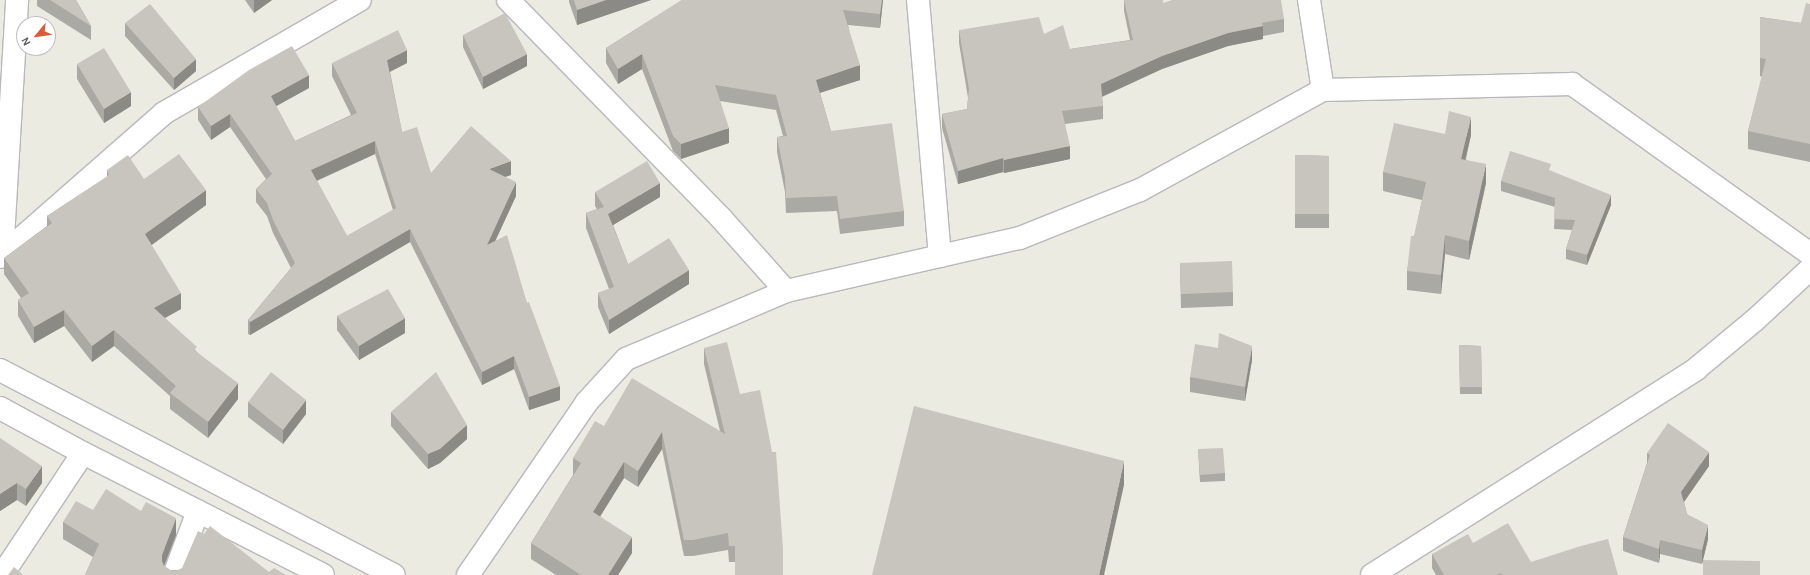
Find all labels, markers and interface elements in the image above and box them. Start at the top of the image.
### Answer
north arrow [16,16,56,56]
text: N [18,35,34,48]

